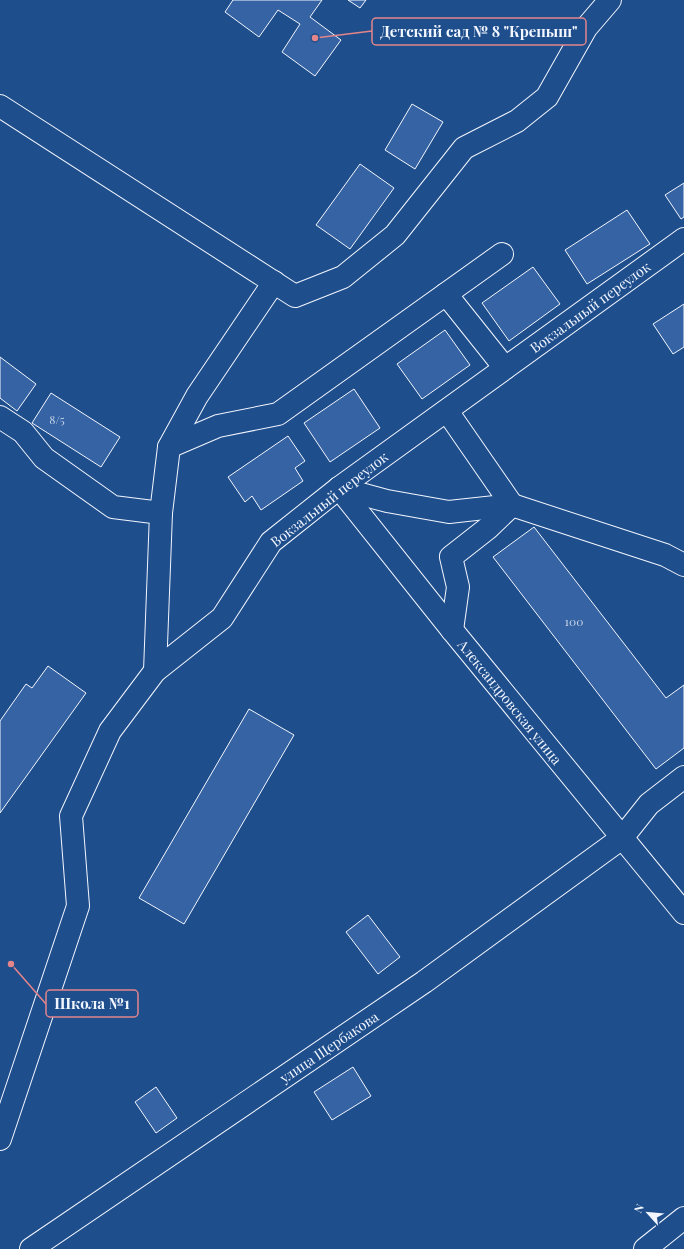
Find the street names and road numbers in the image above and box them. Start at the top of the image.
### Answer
street label: Вокзальный переулок [526,257,654,357]
street label: Вокзальный переулок [266,447,392,551]
street label: Александровская улица [453,635,566,768]
street label: улица Щербакова [275,1007,382,1088]

